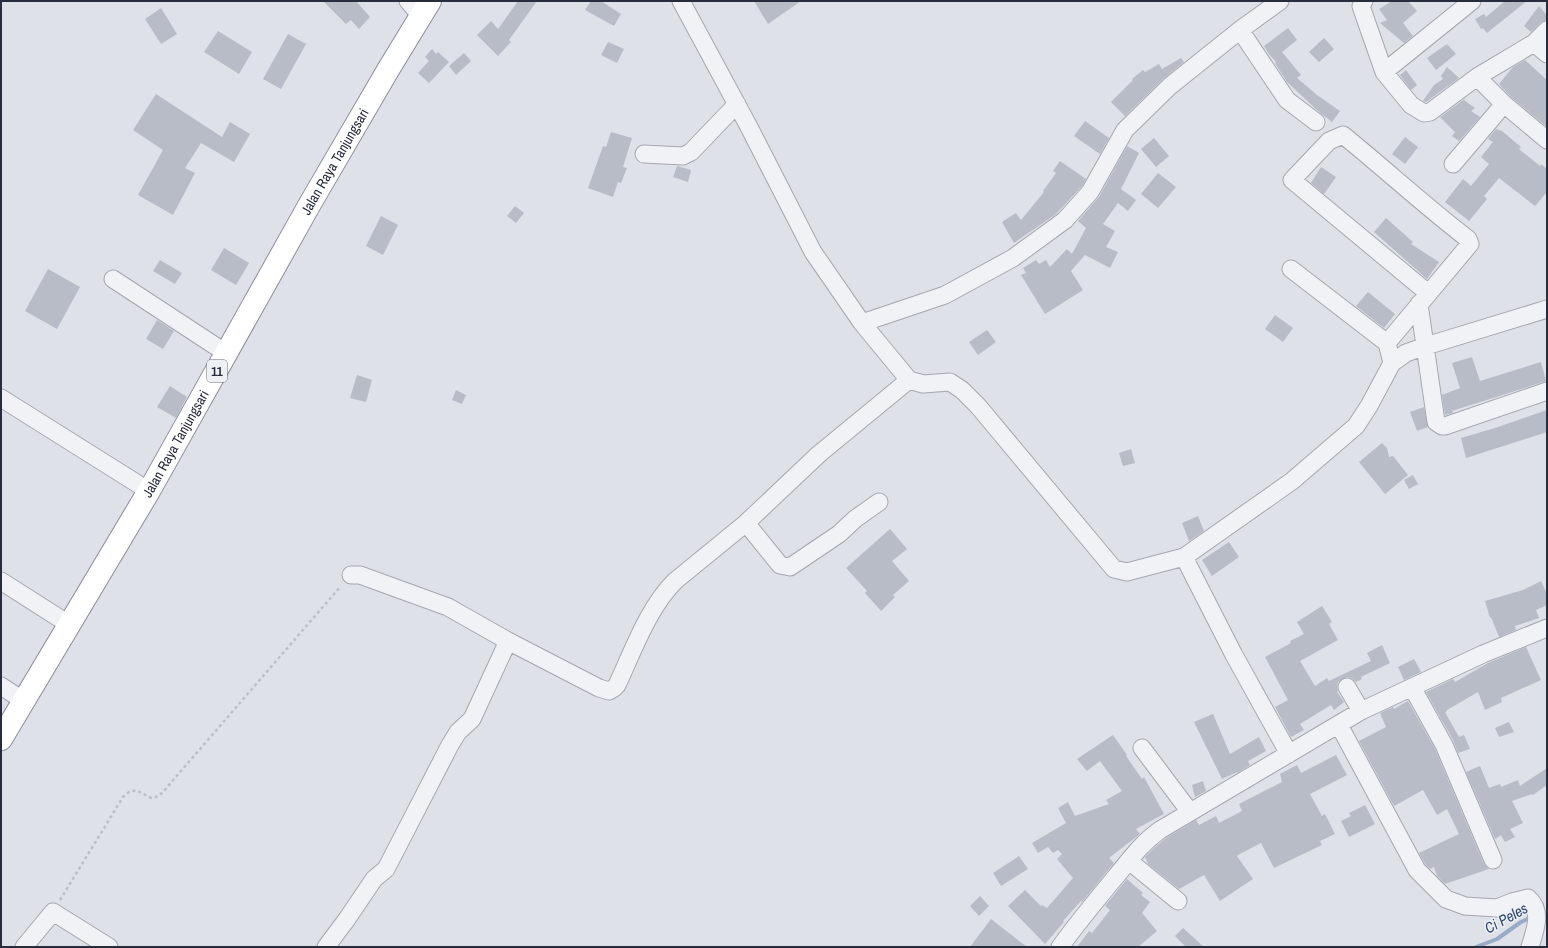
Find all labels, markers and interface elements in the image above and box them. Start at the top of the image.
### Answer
street label: Jalan Raya Tanjungsari [297,105,373,218]
road number: 11 [207,360,227,382]
street label: Jalan Raya Tanjungsari [138,387,213,501]
water label: Ci Peles [1481,898,1531,938]

